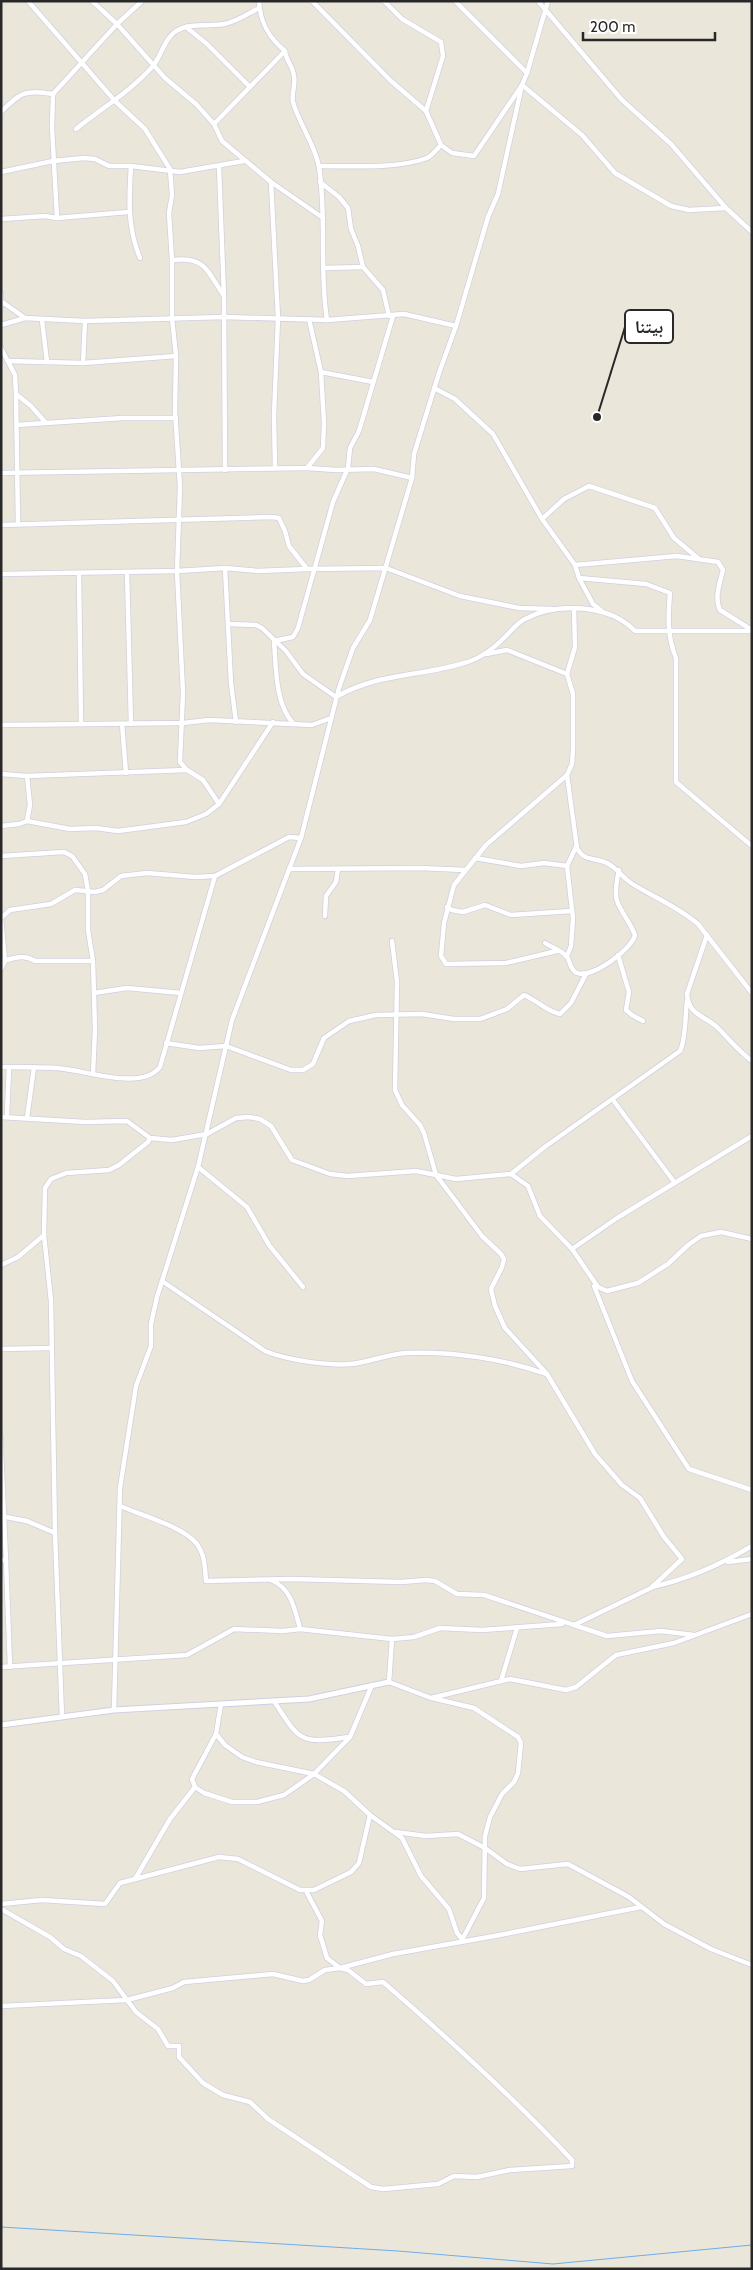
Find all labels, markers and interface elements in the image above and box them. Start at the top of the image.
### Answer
scale bar [583,10,716,42]
text: 200 m [590,18,635,36]
callout: بيتنا [625,310,673,343]
text: بيتنا [635,316,663,338]

